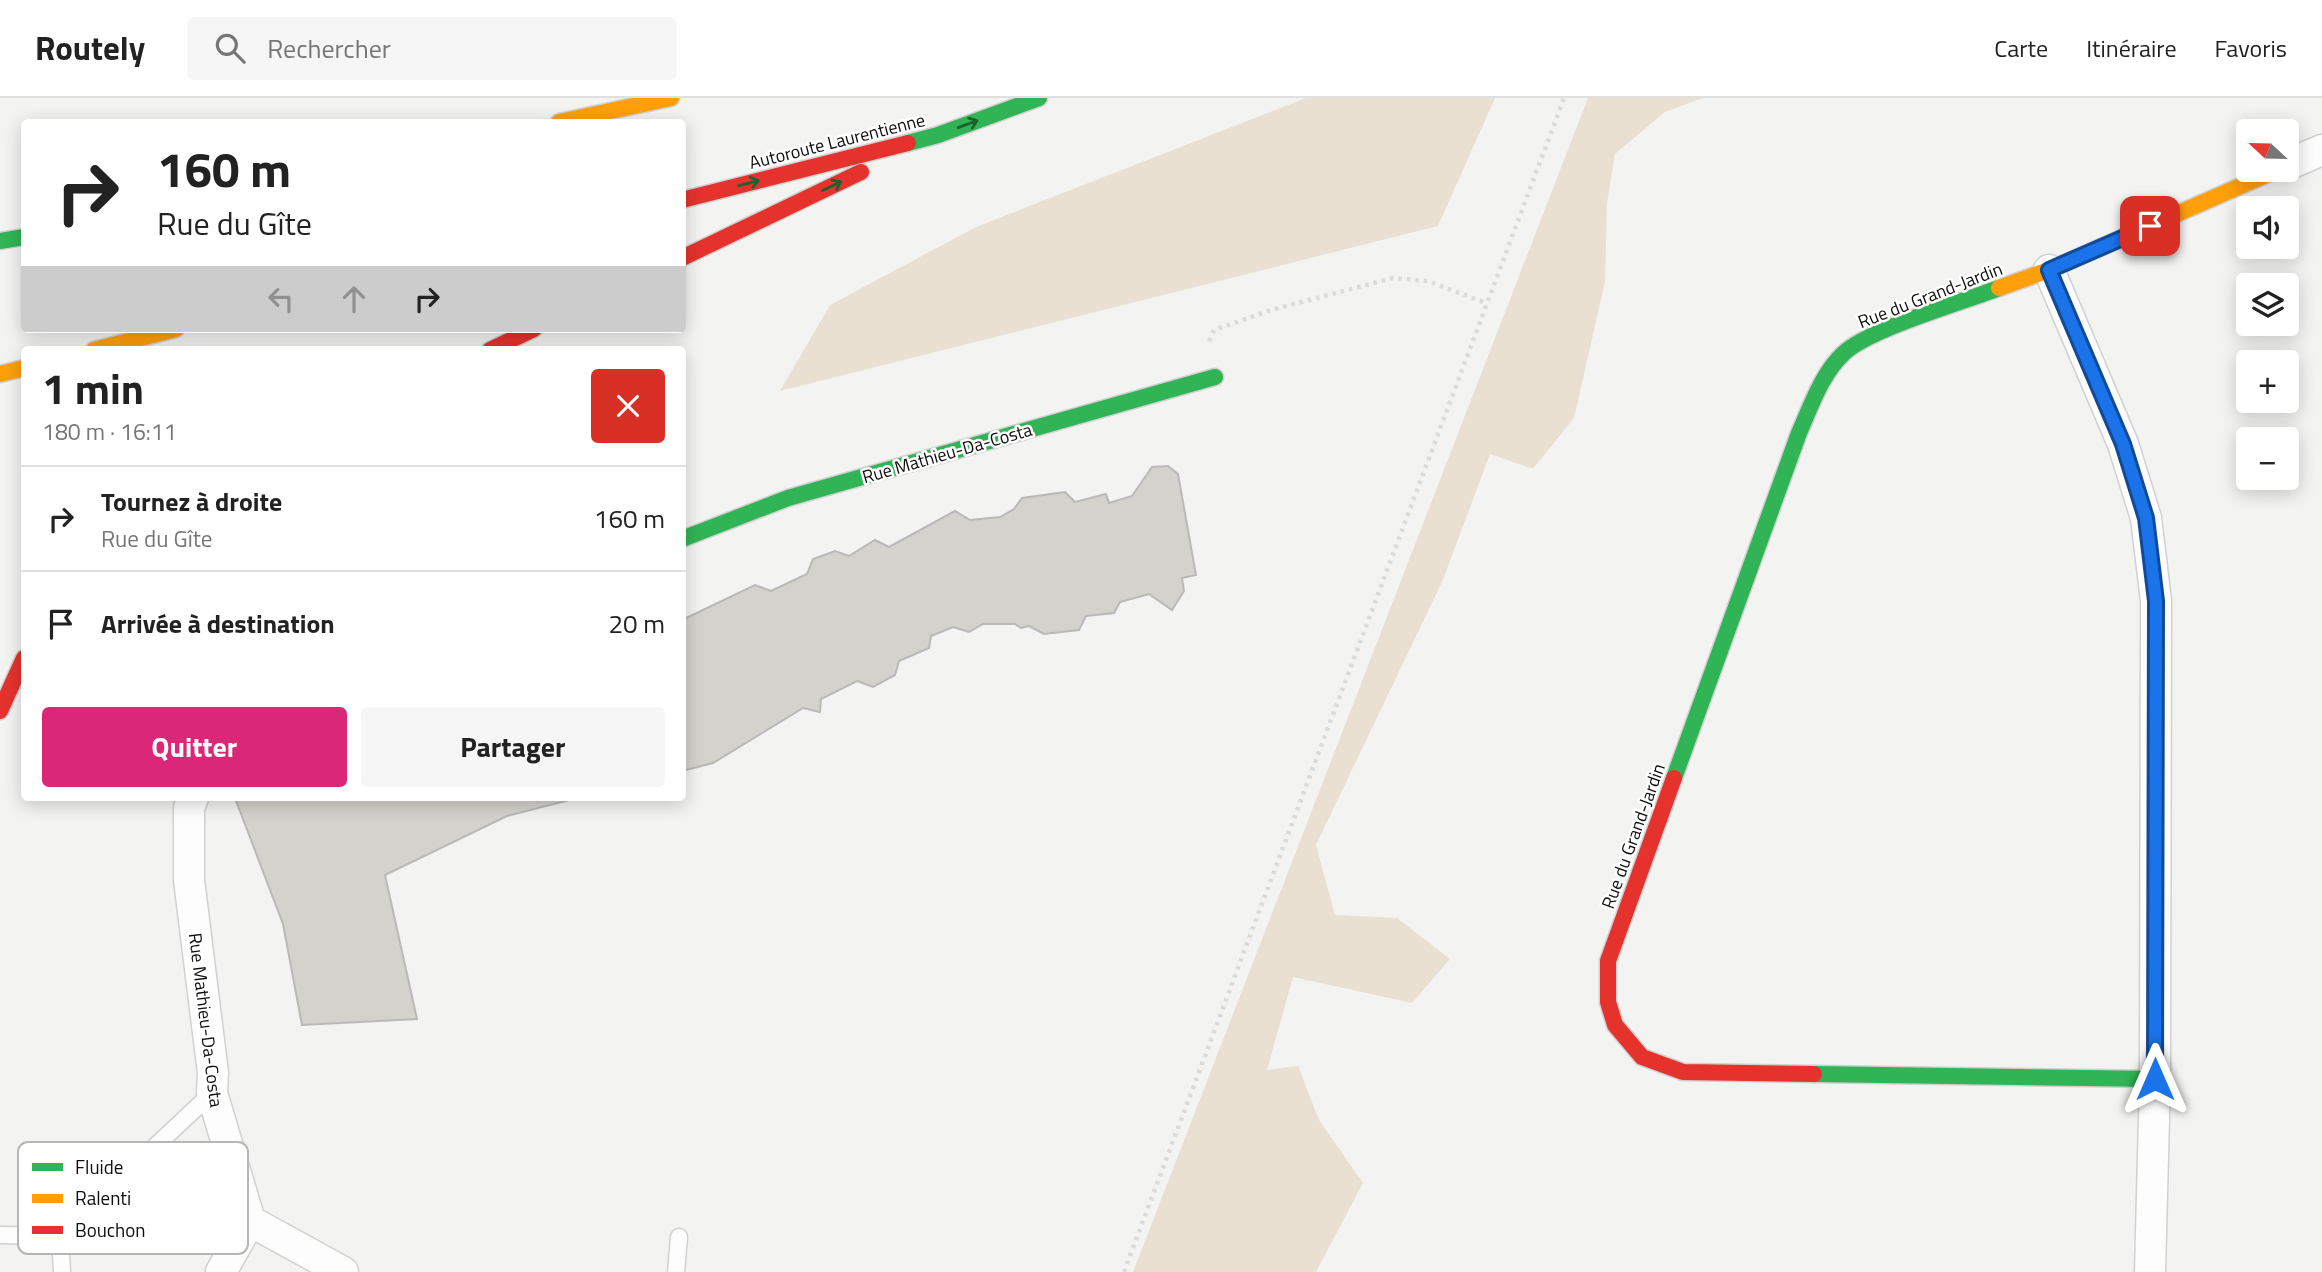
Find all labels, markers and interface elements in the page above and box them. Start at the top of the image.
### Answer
search box [187,17,677,80]
text: Routely [35,23,145,73]
icon: search [211,29,249,67]
text: Rechercher [267,29,391,68]
text: Carte [1994,30,2048,66]
text: Itinéraire [2086,30,2177,66]
text: Favoris [2215,30,2287,66]
street label: Autoroute Laurentienne [746,106,928,176]
one-way arrow [957,117,979,129]
north arrow [2236,119,2300,182]
map controls [2236,119,2299,490]
text: 160 m [157,131,291,206]
icon: right [42,147,133,238]
one-way arrow [737,176,760,189]
one-way arrow [821,179,842,192]
pin [2120,196,2180,256]
button: sound [2236,196,2299,259]
text: Rue du Gîte [157,199,312,247]
icon: arrive [2131,207,2169,245]
street label: Rue du Grand-Jardin [1854,255,2006,335]
button: layers [2236,273,2299,336]
icon: left [262,280,300,318]
icon: ahead [335,280,373,318]
icon: right [408,280,446,318]
button: + [2236,350,2299,413]
text: 1 min [42,356,144,420]
button: close [591,369,665,443]
text: 180 m · 16:11 [42,414,177,449]
street label: Rue Mathieu-Da-Costa [859,416,1035,490]
button: − [2236,427,2299,490]
text: Tournez à droite [101,482,282,521]
text: 160 m [594,499,665,538]
icon: right [42,500,80,538]
text: Rue du Gîte [101,521,212,556]
text: Arrivée à destination [101,604,335,643]
text: 20 m [608,604,665,643]
icon: arrive [42,605,80,643]
button: Quitter [42,707,347,787]
button: Partager [361,707,665,787]
street label: Rue du Grand-Jardin [1594,760,1672,912]
street label: Rue Mathieu-Da-Costa [182,931,230,1109]
position arrow [2118,1042,2192,1116]
legend [18,1142,248,1254]
text: Fluide [75,1152,123,1181]
text: Ralenti [75,1183,131,1212]
text: Bouchon [75,1215,146,1244]

